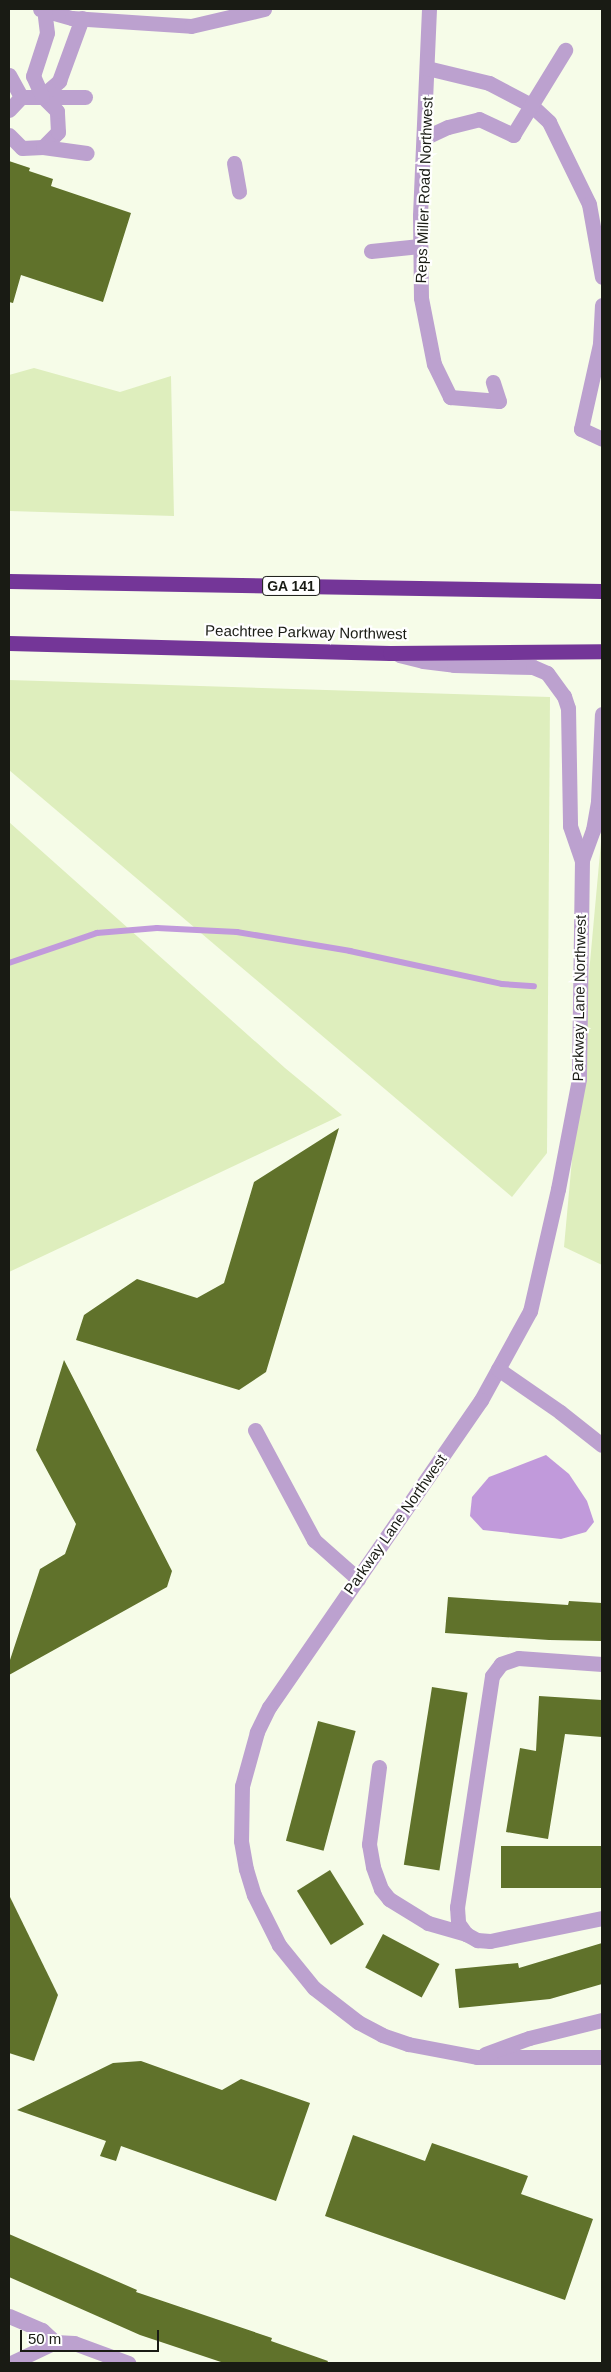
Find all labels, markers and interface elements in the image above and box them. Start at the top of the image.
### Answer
street label: Reps Miller Road Northwest [412,96,436,284]
road number: GA 141 [261,574,321,598]
street label: Peachtree Parkway Northwest [205,621,407,643]
street label: Parkway Lane Northwest [569,914,589,1082]
street label: Parkway Lane Northwest [340,1451,450,1597]
scale bar [22,2320,161,2352]
text: 50 m [28,2330,61,2347]

